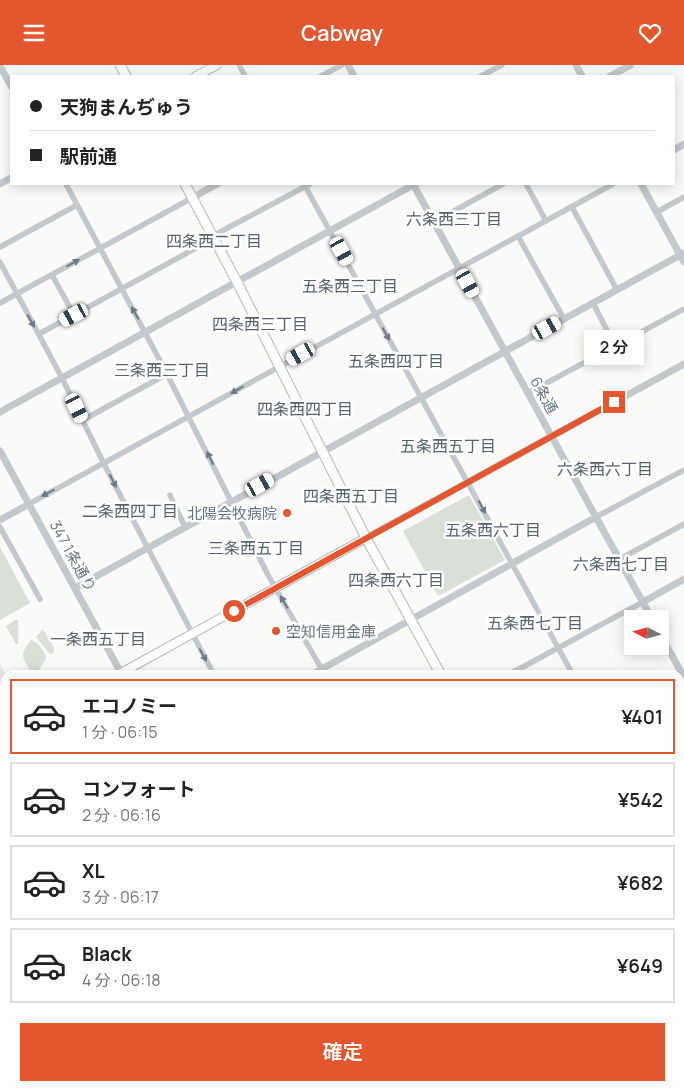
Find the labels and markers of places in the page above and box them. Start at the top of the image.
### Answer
place label: 北陽会牧病院 [187,503,277,524]
marker: 北陽会牧病院 [281,507,293,519]
place label: 空知信用金庫 [286,621,376,642]
marker: 空知信用金庫 [270,625,282,637]

